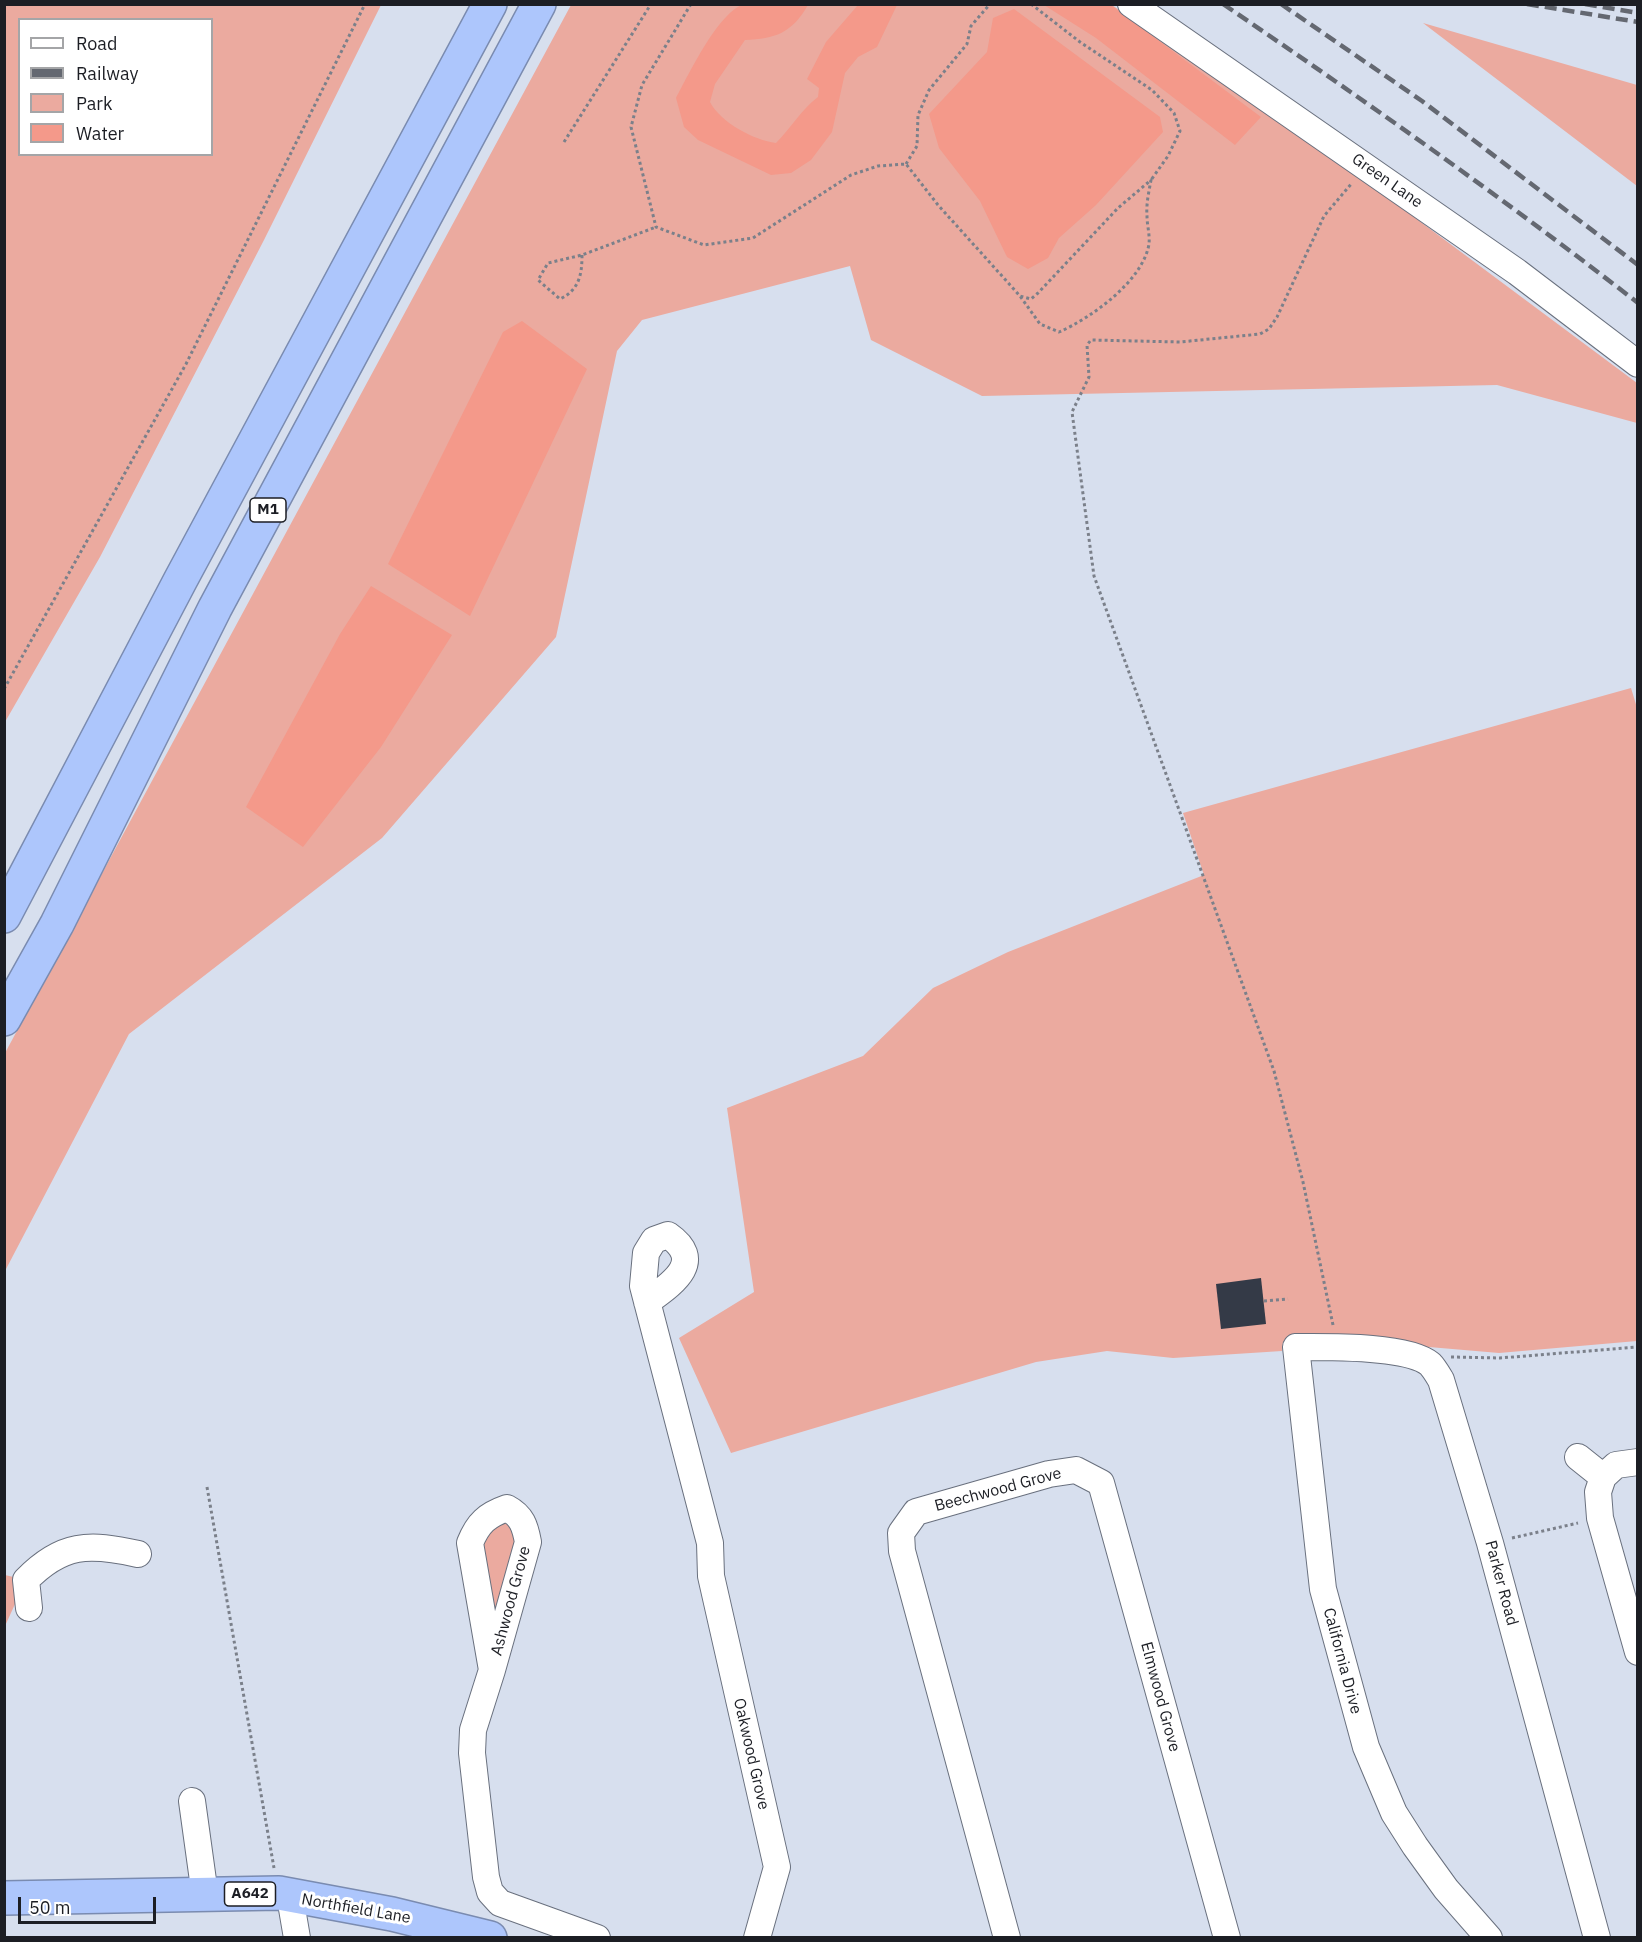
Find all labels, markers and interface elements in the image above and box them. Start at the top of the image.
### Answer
legend [18,18,213,156]
text: Road [76,32,117,55]
text: Railway [76,62,138,85]
text: Park [76,92,112,115]
text: Water [76,122,124,145]
street label: Green Lane [1348,150,1426,212]
road number: M1 [250,498,286,522]
street label: Beechwood Grove [932,1464,1064,1516]
street label: Parker Road [1480,1538,1522,1628]
street label: Ashwood Grove [487,1544,535,1658]
street label: California Drive [1319,1606,1365,1716]
street label: Elmwood Grove [1136,1640,1184,1754]
street label: Oakwood Grove [729,1696,773,1812]
road number: A642 [224,1882,276,1906]
scale bar [21,1885,159,1923]
street label: Northfield Lane [300,1890,412,1928]
text: 50 m [29,1896,71,1919]

